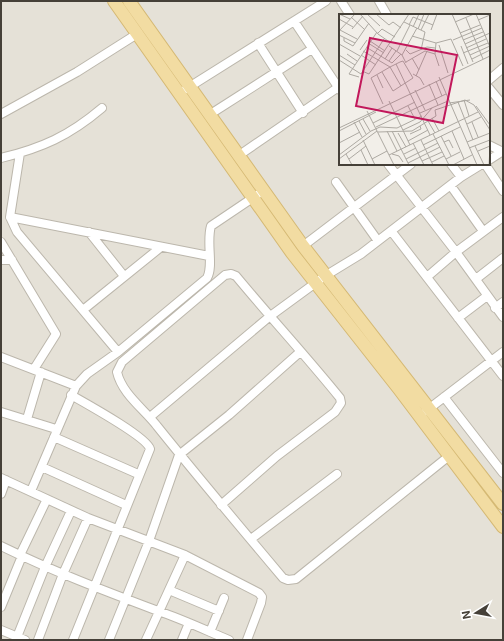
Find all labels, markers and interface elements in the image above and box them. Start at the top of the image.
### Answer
inset map [339,14,490,165]
north arrow [456,593,496,633]
text: N [459,609,474,620]

